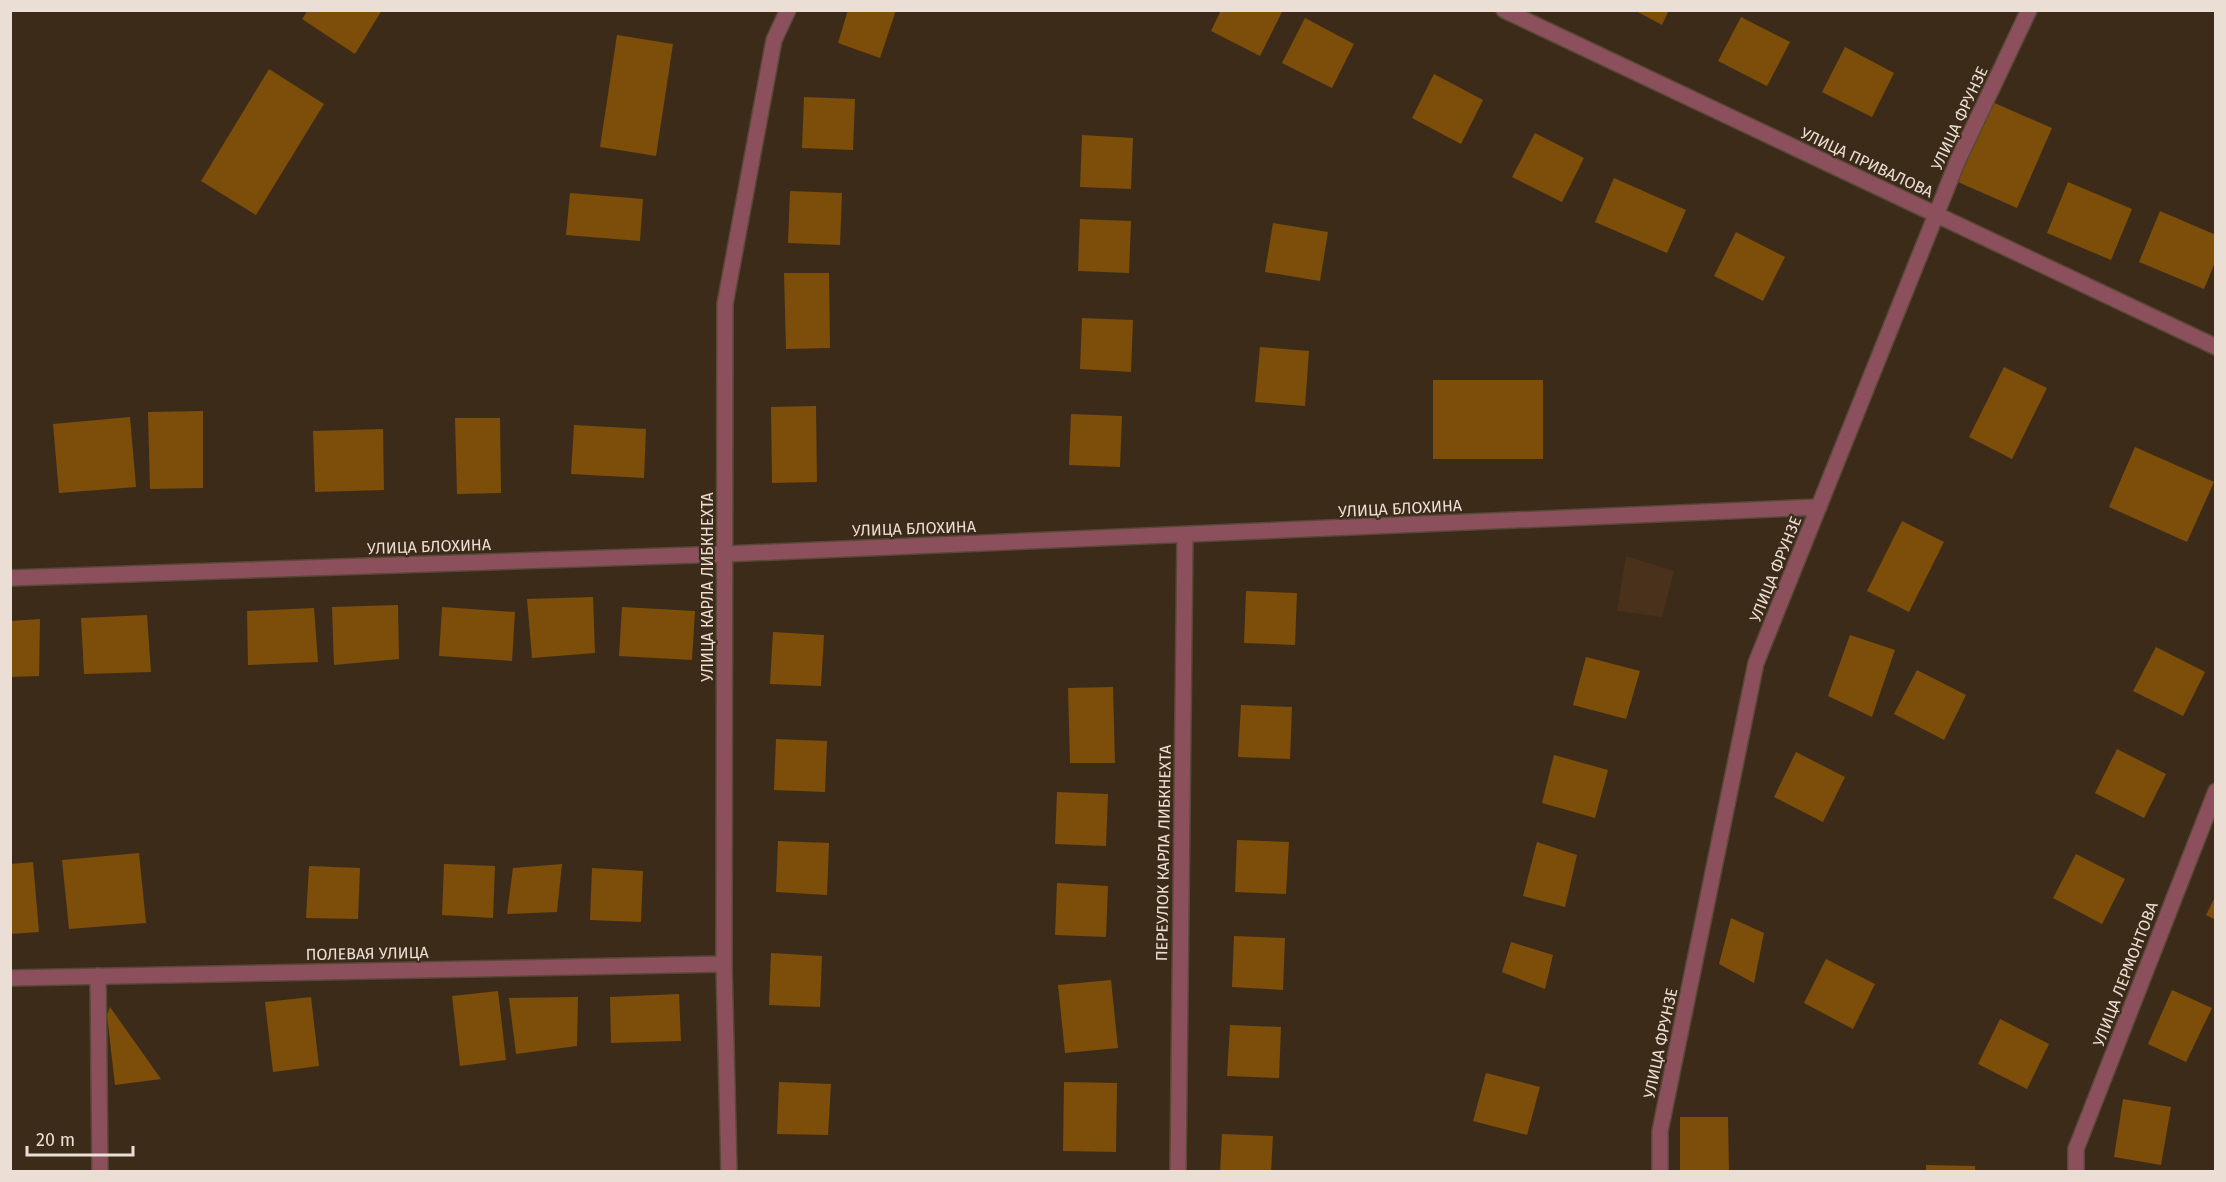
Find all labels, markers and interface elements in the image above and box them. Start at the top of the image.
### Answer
street label: УЛИЦА ФРУНЗЕ [1927,63,1992,173]
street label: УЛИЦА ПРИВАЛОВА [1797,123,1937,202]
street label: УЛИЦА КАРЛА ЛИБКНЕХТА [698,491,717,682]
street label: УЛИЦА БЛОХИНА [1338,496,1463,521]
street label: УЛИЦА ФРУНЗЕ [1746,514,1805,625]
street label: УЛИЦА БЛОХИНА [852,517,977,540]
street label: УЛИЦА БЛОХИНА [367,535,492,558]
street label: ПЕРЕУЛОК КАРЛА ЛИБКНЕХТА [1152,744,1175,961]
street label: УЛИЦА ЛЕРМОНТОВА [2089,898,2162,1049]
street label: ПОЛЕВАЯ УЛИЦА [305,943,429,964]
street label: УЛИЦА ФРУНЗЕ [1640,986,1681,1100]
scale bar [27,1119,134,1157]
text: 20 m [36,1129,75,1151]

